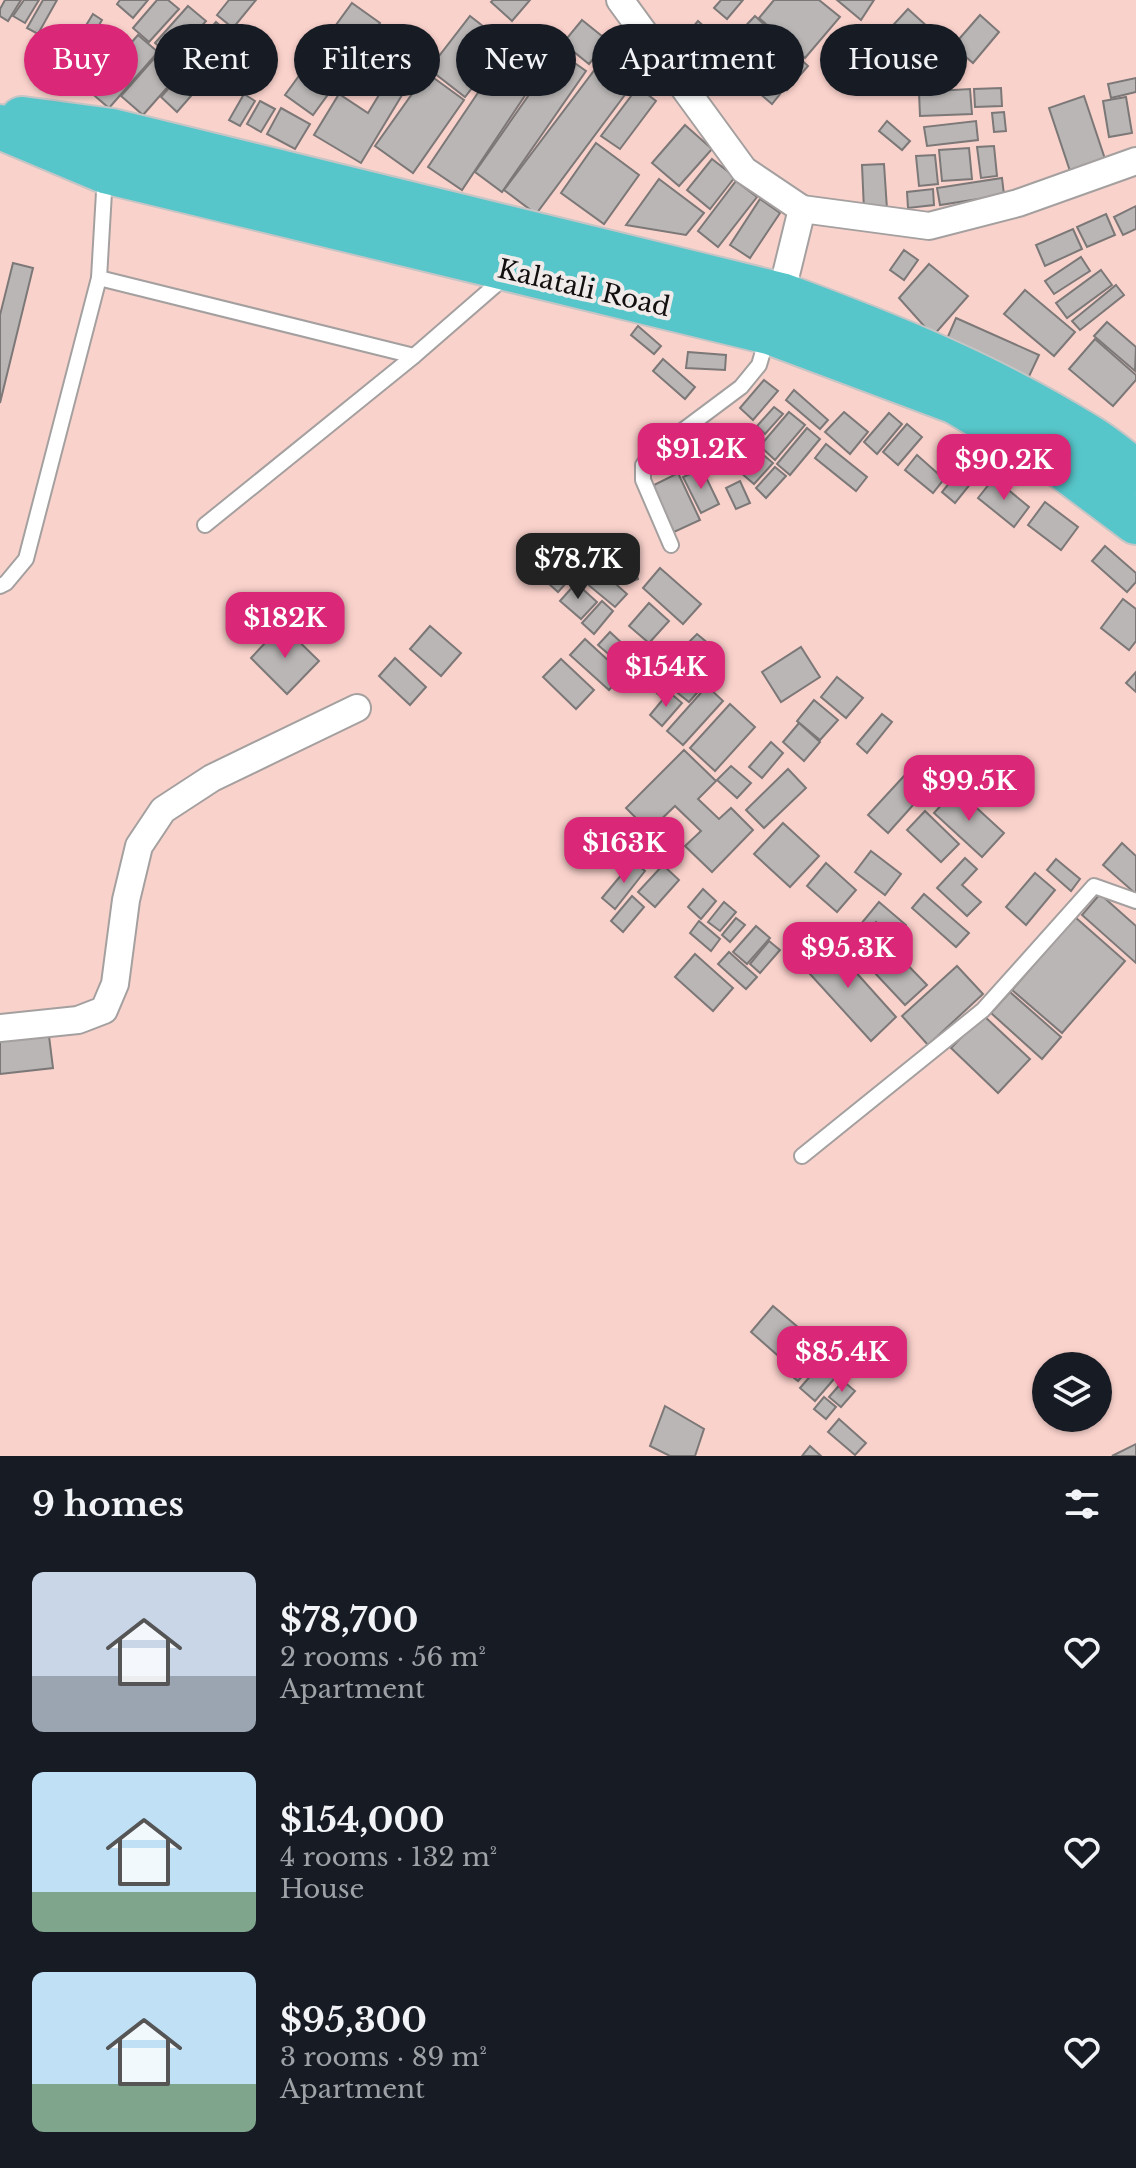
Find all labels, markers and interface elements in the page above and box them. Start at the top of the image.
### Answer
chip: Buy [24,24,138,96]
chip: Rent [154,24,278,96]
chip: Filters [294,24,440,96]
chip: New [456,24,576,96]
chip: Apartment [592,24,804,96]
chip: House [820,24,967,96]
street label: Kalatali Road [495,253,673,323]
pin: $91.2K [636,423,766,491]
text: $91.2K [656,433,746,465]
pin: $90.2K [939,434,1069,502]
text: $90.2K [955,444,1053,476]
pin: $78.7K [513,533,643,601]
text: $78.7K [534,543,622,575]
pin: $182K [229,592,341,660]
text: $182K [244,602,326,634]
pin: $154K [610,641,722,709]
text: $154K [625,651,707,683]
pin: $99.5K [904,755,1034,823]
text: $99.5K [922,765,1016,797]
pin: $163K [568,817,680,885]
text: $163K [582,827,666,859]
pin: $95.3K [783,922,913,990]
text: $95.3K [801,932,895,964]
pin: $85.4K [777,1326,907,1394]
text: $85.4K [795,1336,889,1368]
map controls [1032,1352,1112,1432]
button: layers [1032,1352,1112,1432]
icon: filters [1060,1482,1104,1526]
text: 9 homes [32,1483,184,1525]
text: $78,700 [280,1599,418,1641]
icon: home [96,1604,192,1700]
icon: heart [1060,1630,1104,1674]
text: 2 rooms · 56 m² [280,1641,486,1673]
text: Apartment [280,1673,425,1705]
text: $154,000 [280,1799,445,1841]
icon: home [96,1804,192,1900]
icon: heart [1060,1830,1104,1874]
text: 4 rooms · 132 m² [280,1841,497,1873]
text: House [280,1873,364,1905]
text: $95,300 [280,1999,427,2041]
icon: home [96,2004,192,2100]
icon: heart [1060,2030,1104,2074]
text: 3 rooms · 89 m² [280,2041,487,2073]
text: Apartment [280,2073,425,2105]

